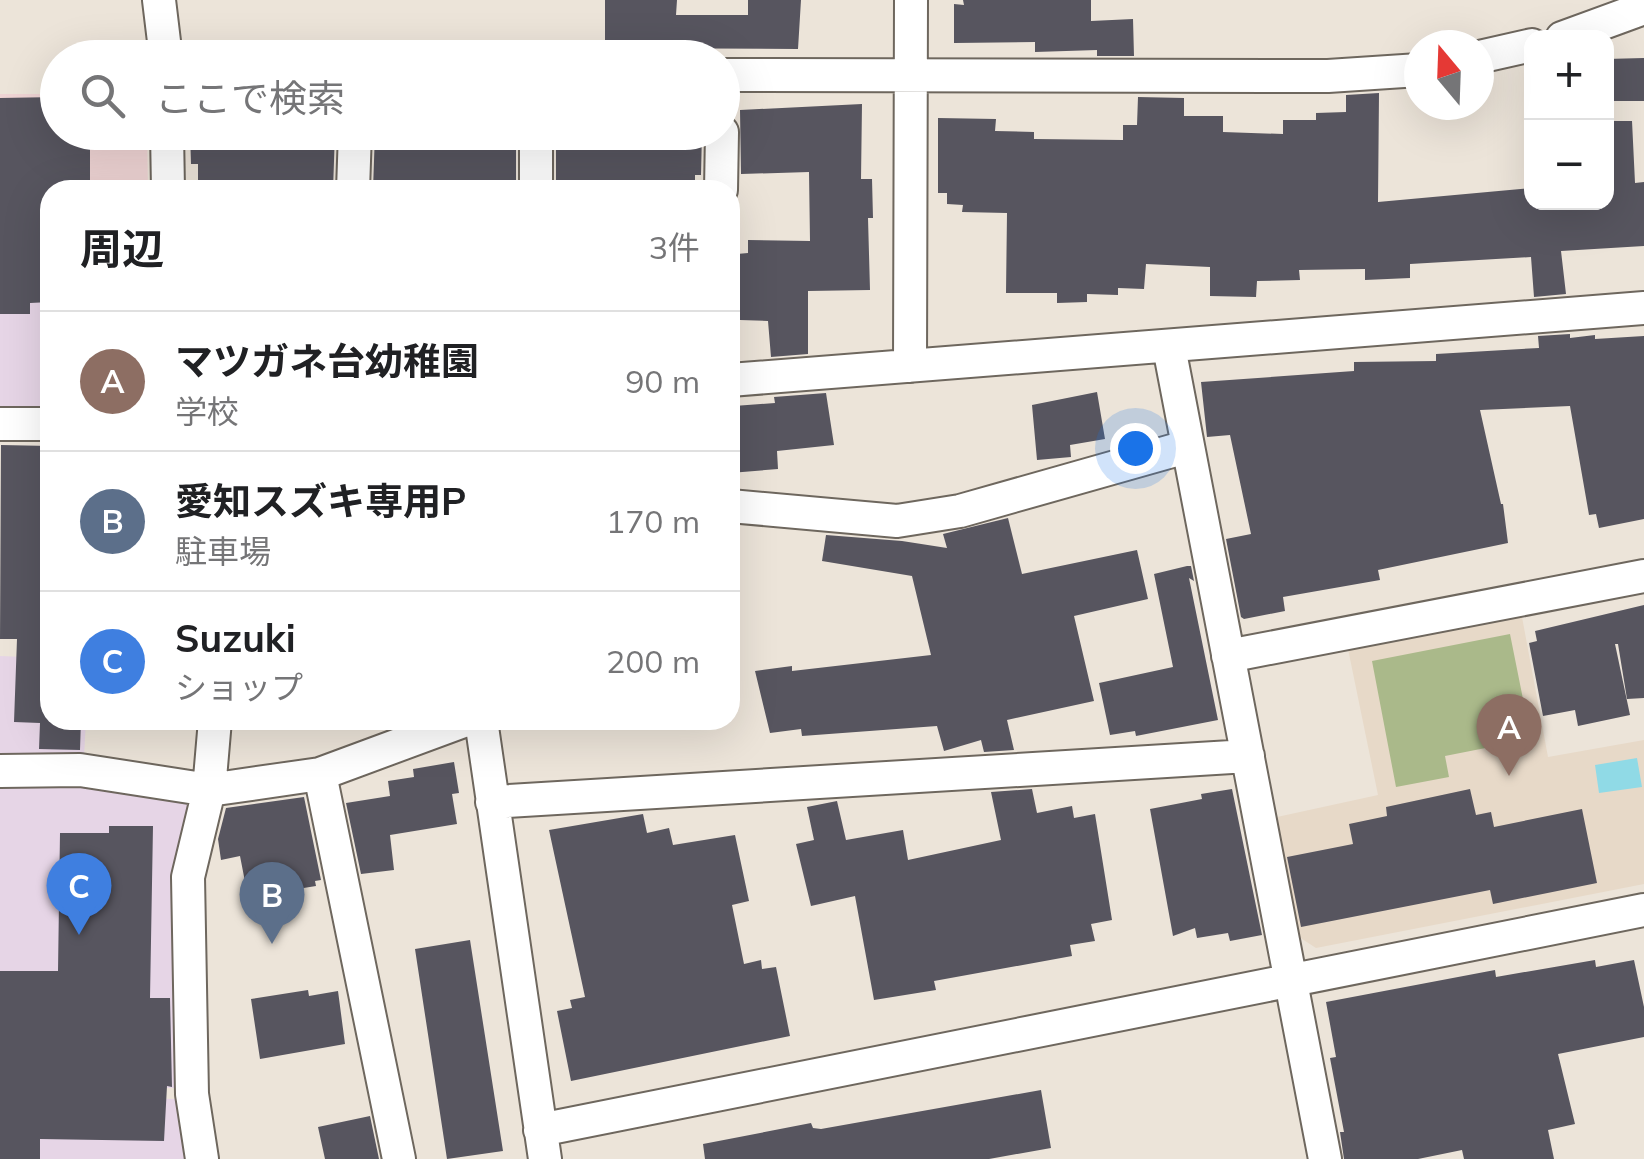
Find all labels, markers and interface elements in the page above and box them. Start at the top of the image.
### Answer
north arrow [1404,30,1494,120]
map controls [1524,30,1614,210]
button: + [1524,30,1614,120]
search box [40,40,740,150]
icon: search [75,68,130,123]
text: ここで検索 [155,74,345,122]
button: − [1524,120,1614,210]
text: 周辺 [80,222,164,275]
text: 3件 [649,227,700,267]
text: マツガネ台幼稚園 [175,337,479,385]
text: A [100,361,125,401]
text: 90 m [625,361,700,401]
text: 学校 [175,391,239,431]
your location [1110,423,1161,474]
text: 愛知スズキ専用P [175,477,466,525]
text: B [101,501,124,541]
text: 170 m [606,501,700,541]
text: 駐車場 [175,531,271,571]
text: Suzuki [175,614,296,662]
text: C [102,641,123,681]
text: 200 m [606,641,700,681]
text: ショップ [175,667,303,707]
pin: A [1476,694,1542,776]
pin: C [46,852,112,935]
pin: B [240,862,304,944]

